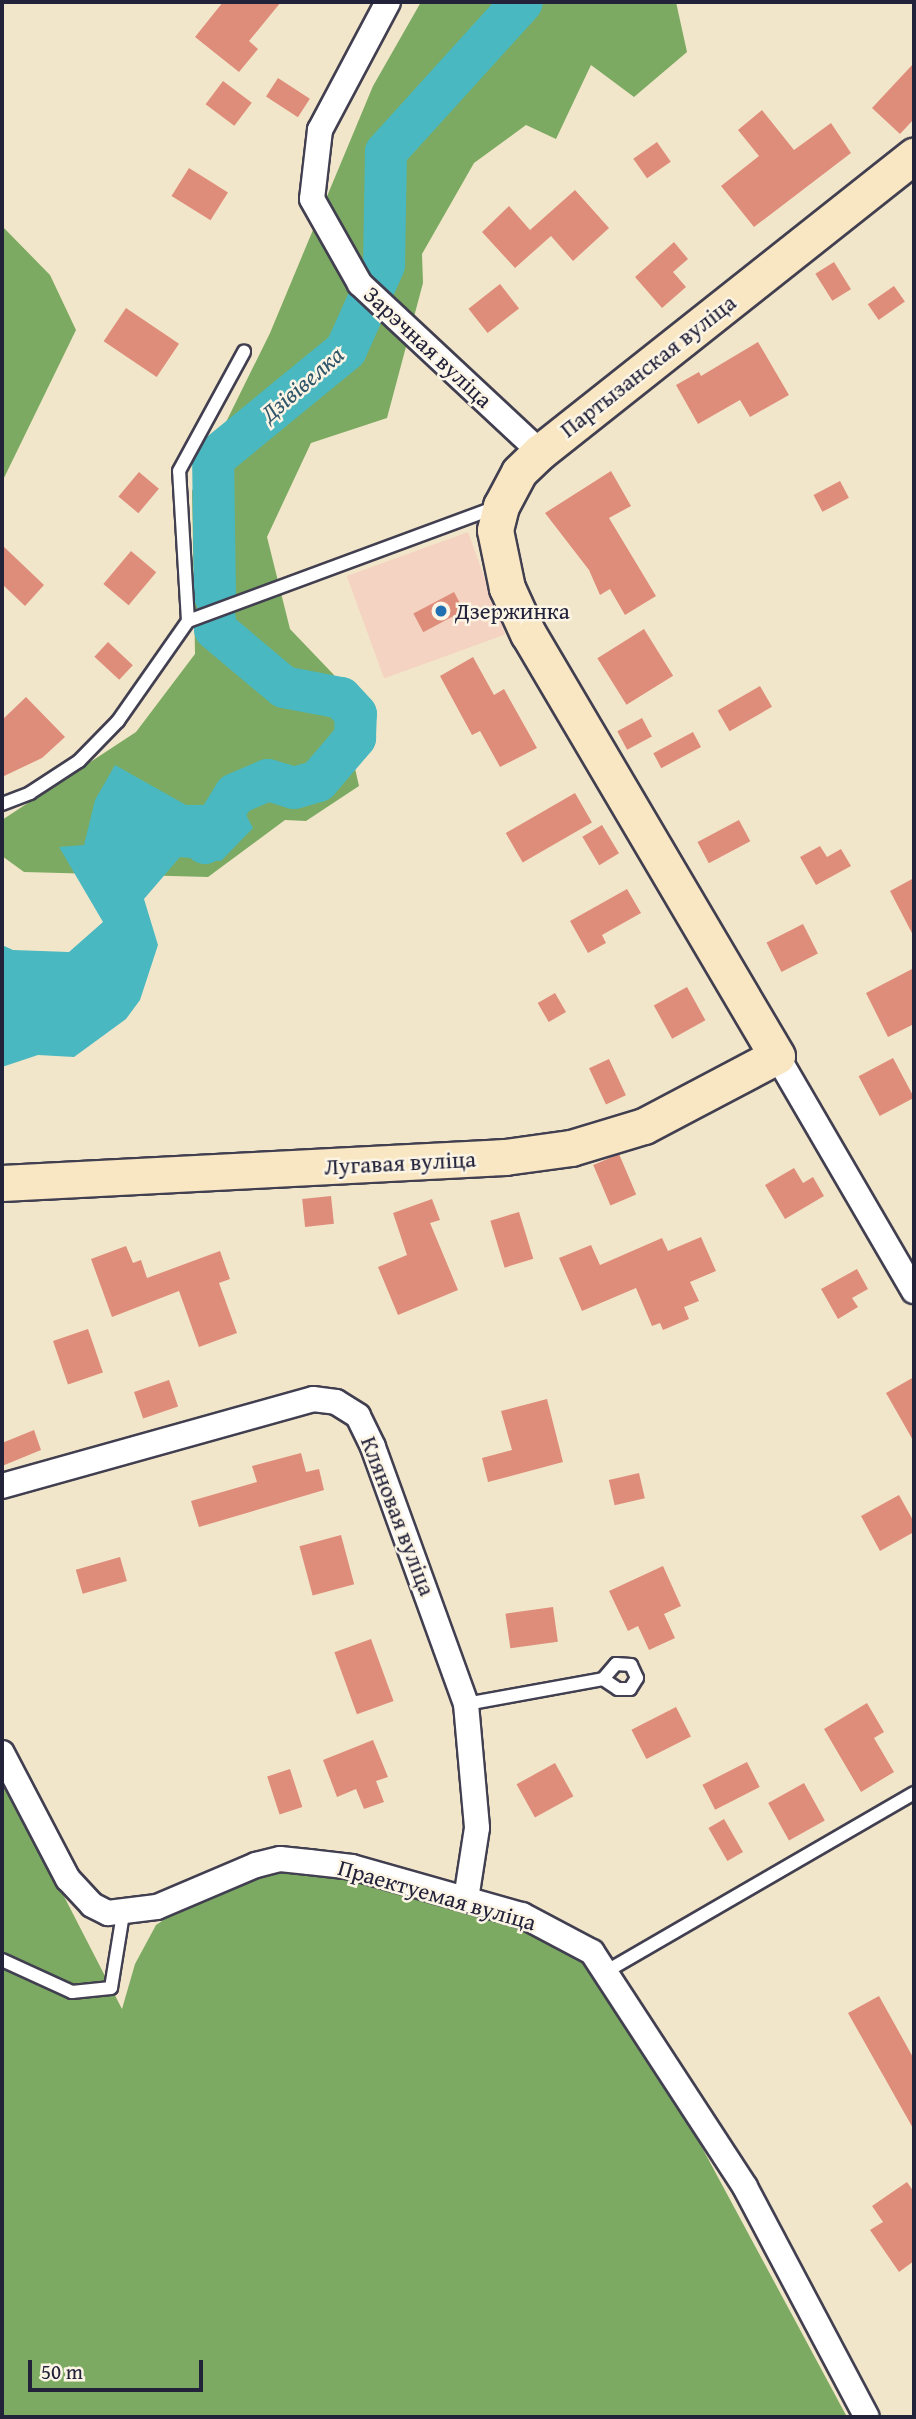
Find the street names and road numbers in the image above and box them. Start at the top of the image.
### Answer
street label: Зарэчная вуліца [358,280,498,414]
street label: Партызанская вуліца [555,289,741,443]
street label: Лугавая вуліца [323,1145,477,1181]
street label: Кляновая вуліца [355,1432,441,1600]
street label: Праектуемая вуліца [335,1854,539,1936]

